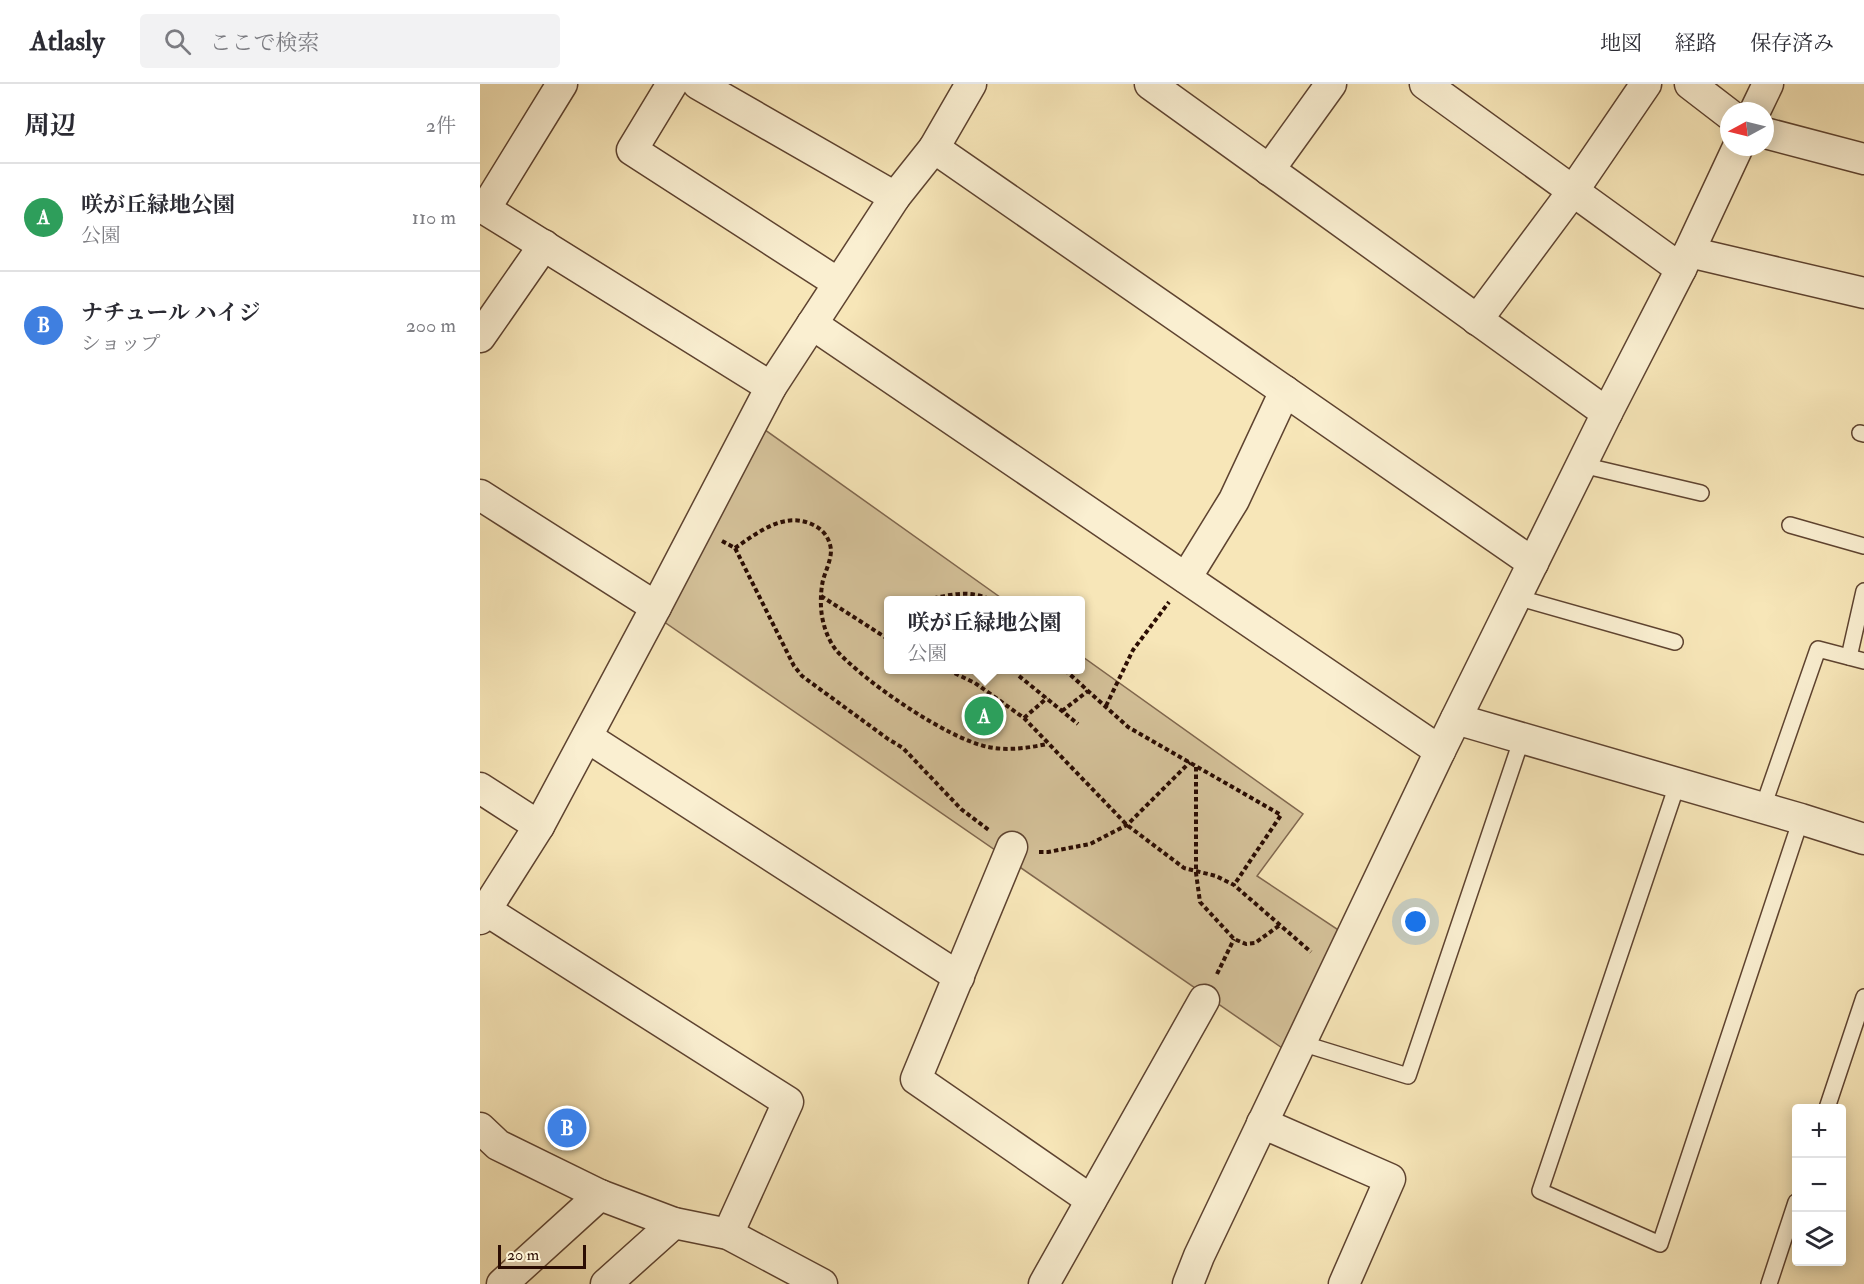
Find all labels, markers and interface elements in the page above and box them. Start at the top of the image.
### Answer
search box [140,14,560,68]
text: Atlasly [30,24,104,59]
icon: search [161,25,194,58]
text: ここで検索 [209,29,319,57]
text: 地図 [1600,30,1642,57]
text: 経路 [1675,30,1717,57]
text: 保存済み [1750,30,1834,57]
north arrow [1720,102,1774,156]
text: 周辺 [24,110,76,142]
text: 2件 [426,113,456,138]
text: 咲が丘緑地公園 [81,191,235,219]
text: A [37,205,50,230]
text: 110 m [412,205,456,230]
text: 公園 [81,223,121,248]
text: ナチュール ハイジ [81,299,261,327]
text: B [37,313,50,338]
text: 200 m [406,313,456,338]
text: ショップ [81,331,161,356]
popup [884,596,1085,674]
text: 咲が丘緑地公園 [907,609,1062,637]
text: 公園 [907,641,947,666]
pin: A [964,694,1004,738]
your location [1401,907,1430,936]
map controls [1792,1104,1846,1266]
button: + [1792,1104,1846,1158]
pin: B [548,1106,586,1150]
button: − [1792,1158,1846,1212]
button: layers [1792,1212,1846,1266]
scale bar [498,1242,586,1270]
text: 20 m [507,1245,539,1265]

